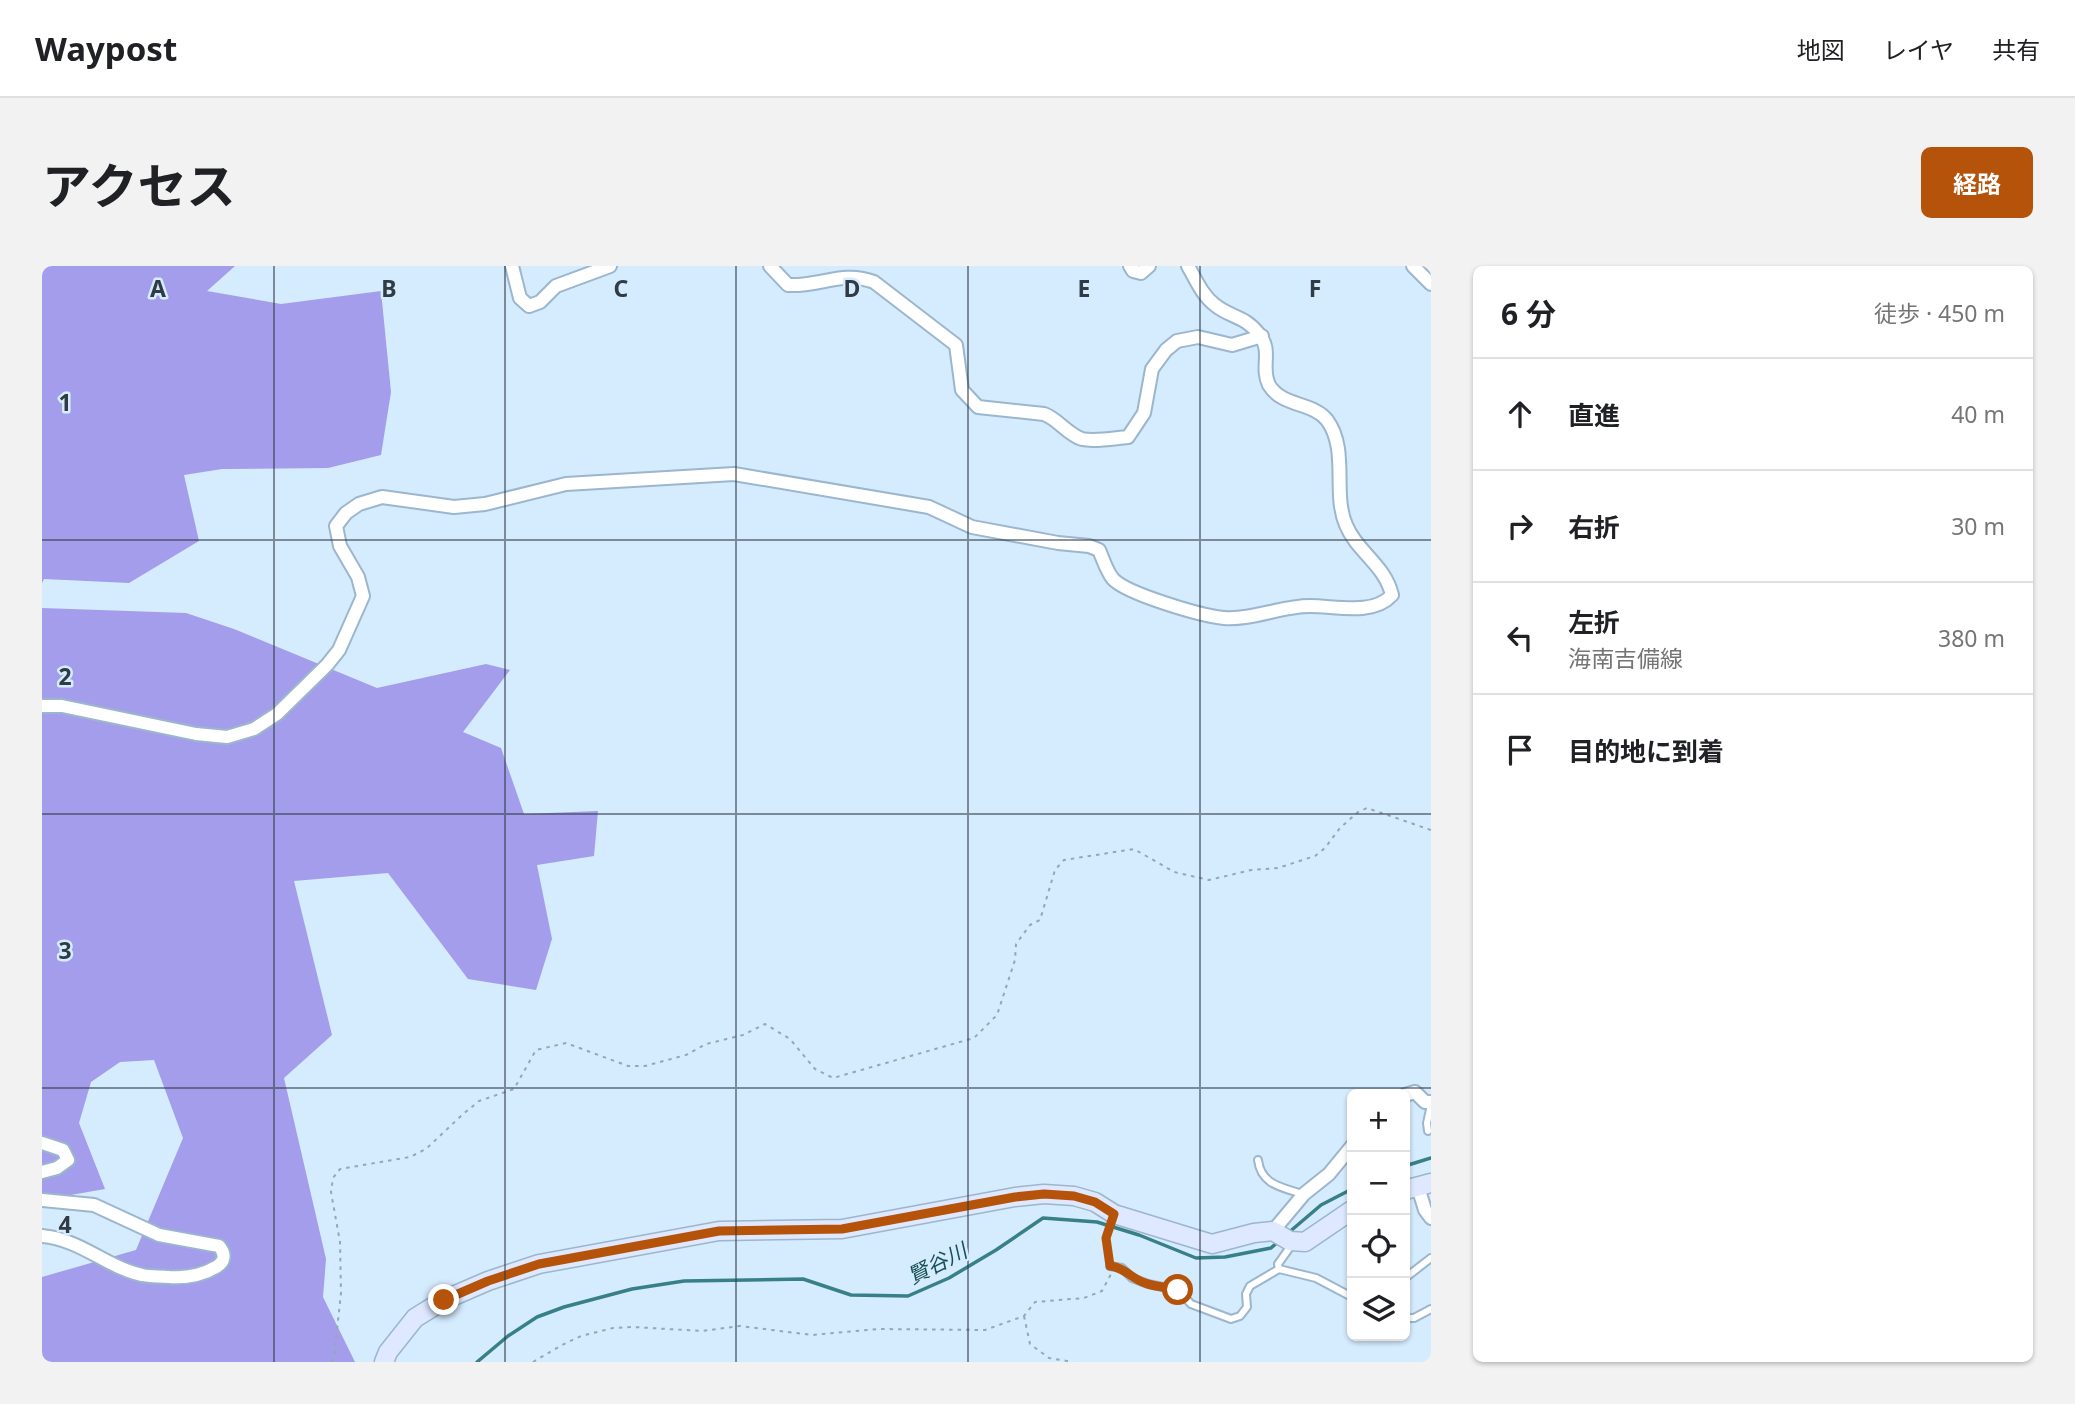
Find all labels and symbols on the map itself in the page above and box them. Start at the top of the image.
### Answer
text: A [150,272,166,304]
text: B [381,272,397,304]
text: C [614,272,629,304]
text: D [844,272,860,304]
text: E [1078,272,1090,304]
text: F [1309,272,1321,304]
text: 1 [58,386,72,418]
text: 2 [58,660,72,692]
text: 3 [58,934,72,966]
text: 4 [58,1208,72,1240]
water label: 賢谷川 [903,1235,973,1290]
route start [1162,1274,1193,1305]
route end [428,1284,459,1315]

